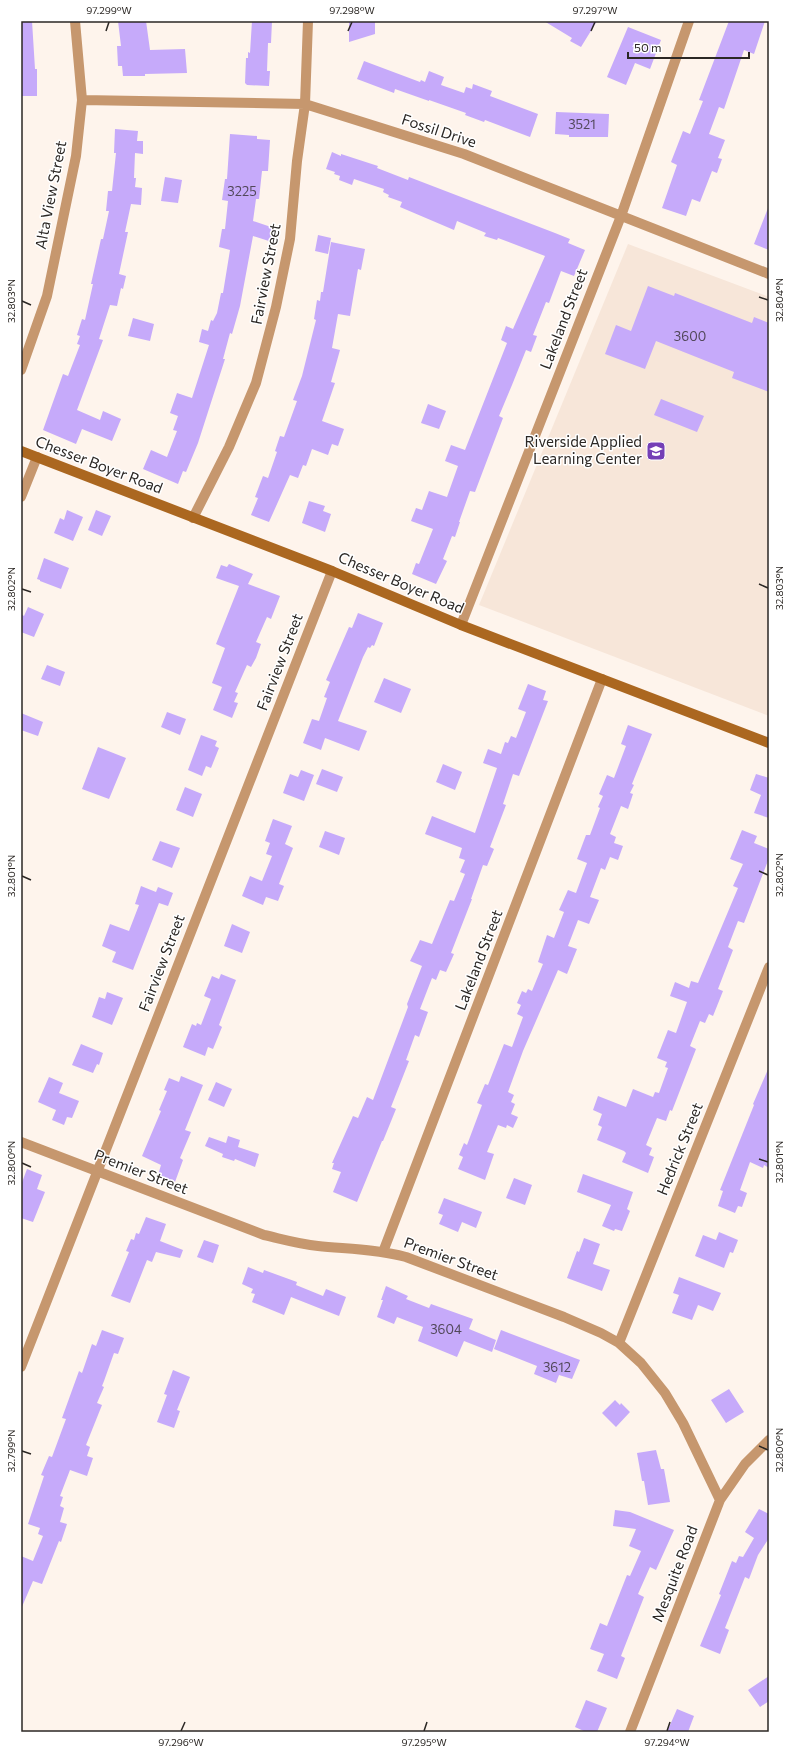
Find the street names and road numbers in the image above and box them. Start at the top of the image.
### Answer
street label: Fossil Drive [400,110,479,151]
street label: Alta View Street [31,139,69,251]
street label: Fairview Street [246,222,284,326]
street label: Lakeland Street [536,266,591,371]
street label: Chesser Boyer Road [33,431,166,497]
street label: Chesser Boyer Road [336,547,467,617]
street label: Fairview Street [252,611,306,713]
street label: Lakeland Street [451,907,506,1012]
street label: Fairview Street [134,912,188,1014]
street label: Hedrick Street [652,1100,706,1198]
street label: Premier Street [92,1145,191,1197]
street label: Premier Street [402,1233,501,1283]
street label: Mesquite Road [647,1523,701,1624]

